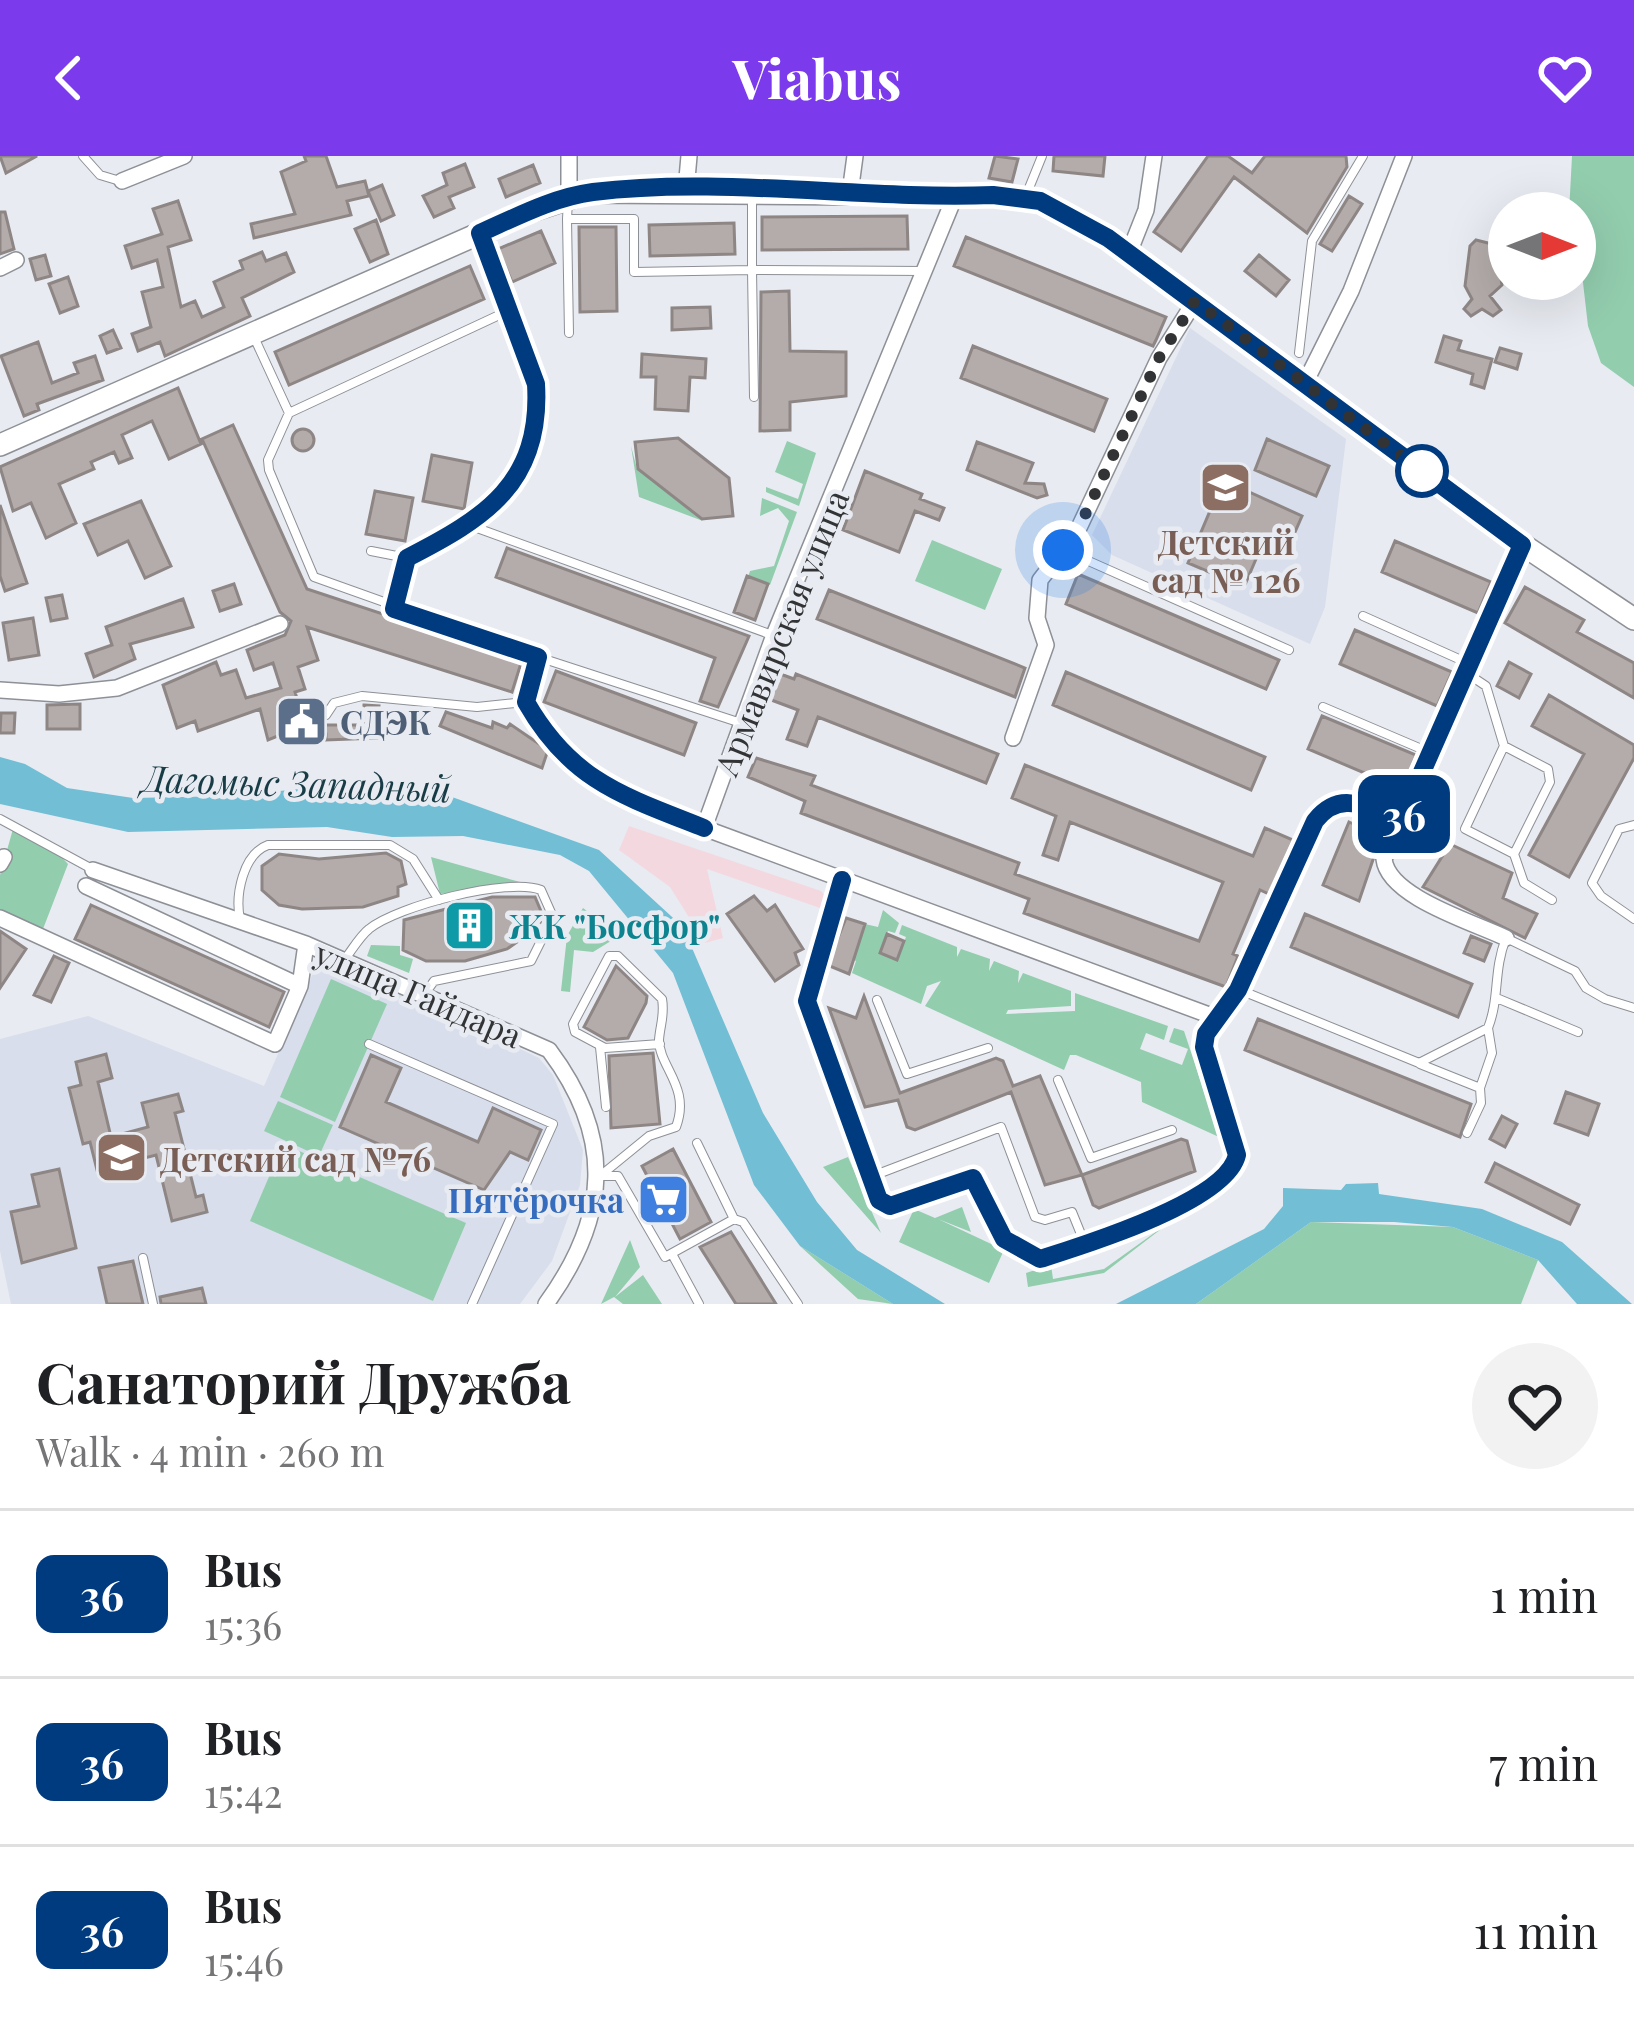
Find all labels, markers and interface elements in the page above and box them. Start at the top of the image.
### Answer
text: Viabus [733,42,901,114]
icon: back [36,45,102,111]
icon: heart [1532,45,1598,111]
north arrow [1488,192,1596,300]
map controls [1488,192,1596,300]
unlabelled marker [1397,446,1447,496]
school or university icon: Детский сад № 126 [1198,459,1254,515]
street label: Армавирская улица [702,482,858,782]
place label: Детский сад № 126 [1151,519,1301,601]
your location [1033,520,1093,580]
public building icon: СДЭК [273,693,329,749]
place label: СДЭК [340,699,432,743]
water label: Дагомыс Западный [136,752,453,811]
line badge: 36 [1350,775,1458,853]
text: 36 [1382,786,1426,842]
building icon: ЖК "Босфор" [442,897,498,953]
place label: ЖК "Босфор" [508,903,720,947]
street label: улица Гайдара [308,929,530,1057]
school or university icon: Детский сад №76 [93,1130,149,1186]
place label: Детский сад №76 [160,1136,431,1180]
supermarket icon: Пятёрочка [635,1171,691,1227]
place label: Пятёрочка [448,1177,624,1221]
text: Санаторий Дружба [36,1342,571,1418]
button: heart [1472,1343,1598,1469]
text: Walk · 4 min · 260 m [36,1425,384,1477]
text: Bus [204,1538,282,1598]
text: 1 min [1490,1564,1598,1624]
text: 36 [80,1566,124,1622]
text: 15:36 [204,1598,282,1650]
text: Bus [204,1706,282,1766]
text: 7 min [1489,1732,1598,1792]
text: 36 [80,1734,124,1790]
text: 15:42 [204,1766,282,1818]
text: Bus [204,1874,282,1934]
text: 11 min [1473,1900,1598,1960]
text: 36 [80,1902,124,1958]
text: 15:46 [204,1934,284,1986]

